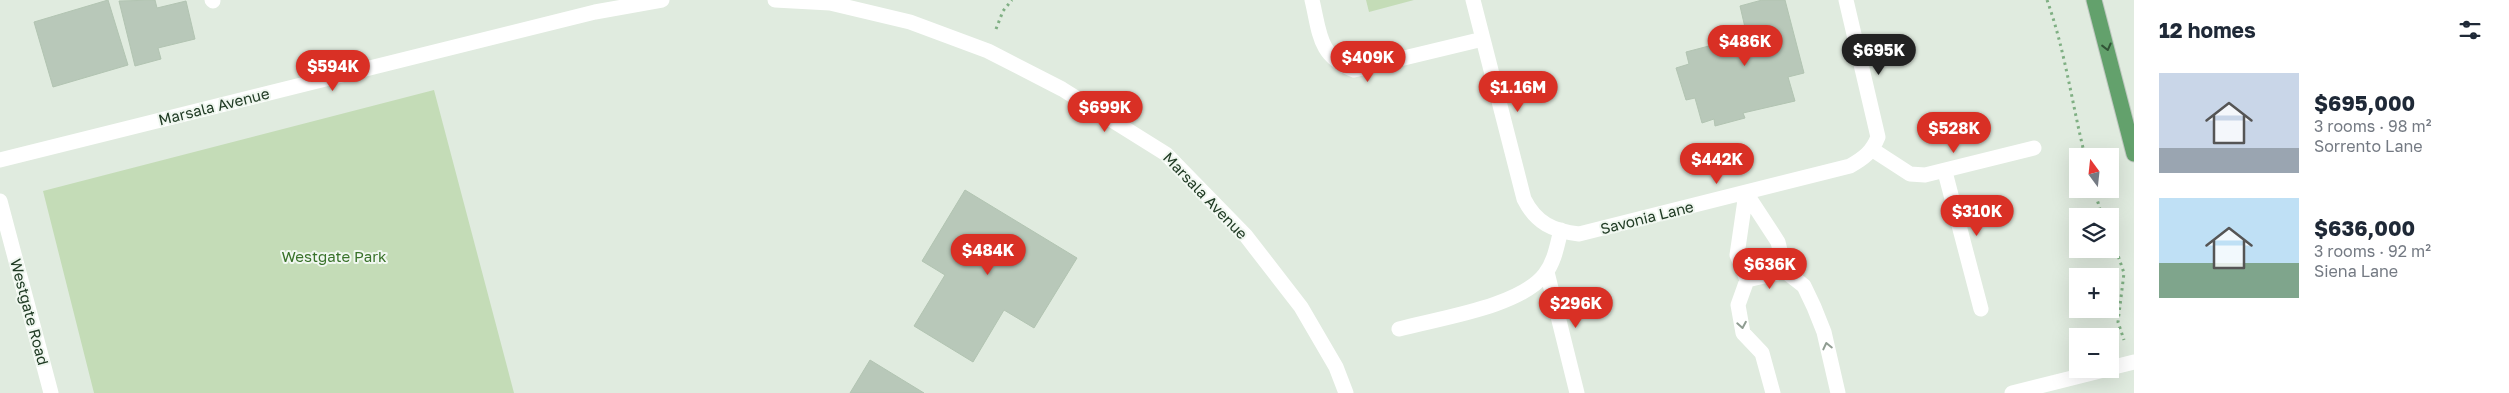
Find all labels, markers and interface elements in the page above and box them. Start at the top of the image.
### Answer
icon: filters [2456,16,2484,44]
text: 12 homes [2159,17,2256,43]
pin: $486K [1710,24,1780,67]
text: $486K [1719,31,1771,51]
pin: $695K [1844,34,1914,76]
text: $695K [1853,40,1905,60]
pin: $409K [1333,41,1403,83]
one-way arrow [2101,43,2111,51]
text: $409K [1342,47,1394,67]
pin: $594K [298,49,368,92]
text: $594K [307,56,359,76]
pin: $1.16M [1477,70,1559,113]
text: $1.16M [1490,77,1546,97]
street label: Marsala Avenue [156,83,271,129]
pin: $699K [1070,90,1140,133]
text: $695,000 [2314,90,2415,116]
icon: home [2199,93,2259,153]
text: $699K [1079,97,1131,117]
pin: $528K [1919,112,1989,154]
text: 3 rooms · 98 m² [2314,116,2431,136]
text: $528K [1928,118,1980,138]
text: Sorrento Lane [2314,136,2423,156]
pin: $442K [1682,142,1752,185]
street label: Marsala Avenue [1160,148,1252,243]
north arrow [2069,148,2119,198]
map controls [2069,148,2119,378]
text: $442K [1691,149,1743,169]
pin: $310K [1942,194,2012,237]
street label: Savonia Lane [1598,197,1696,237]
text: $310K [1952,201,2002,221]
button: layers [2069,208,2119,258]
text: $636,000 [2314,215,2415,241]
icon: home [2199,218,2259,278]
pin: $484K [953,234,1023,276]
text: $484K [962,240,1014,260]
text: 3 rooms · 92 m² [2314,241,2431,261]
park label: Westgate Park [282,247,387,265]
pin: $636K [1735,248,1805,290]
text: $636K [1744,254,1796,274]
street label: Westgate Road [7,257,53,367]
text: Siena Lane [2314,261,2398,281]
button: + [2069,268,2119,318]
pin: $296K [1541,286,1611,329]
text: $296K [1550,293,1602,313]
one-way arrow [1736,321,1746,329]
button: − [2069,328,2119,378]
one-way arrow [1822,341,1833,350]

